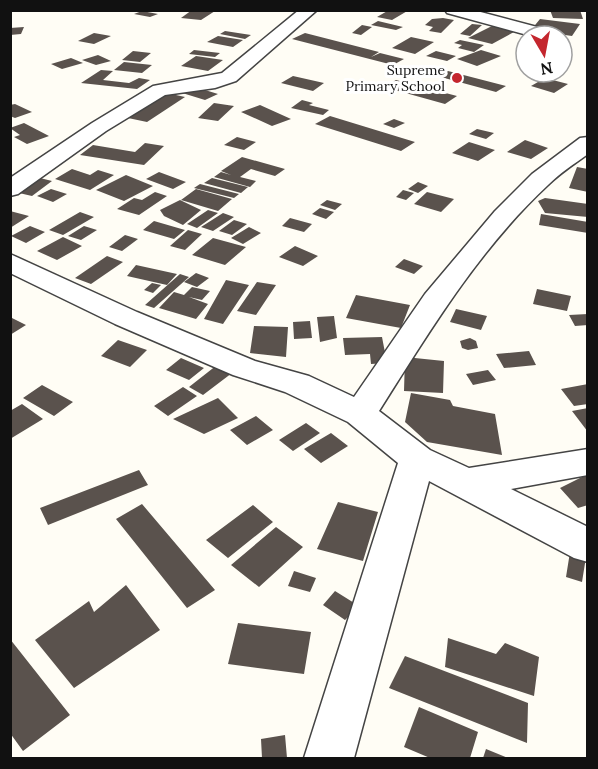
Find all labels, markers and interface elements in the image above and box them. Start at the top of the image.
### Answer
north arrow [514,24,574,84]
text: N [539,58,554,80]
place label: Supreme Primary School [345,61,445,95]
marker: Supreme Primary School [450,71,464,85]

